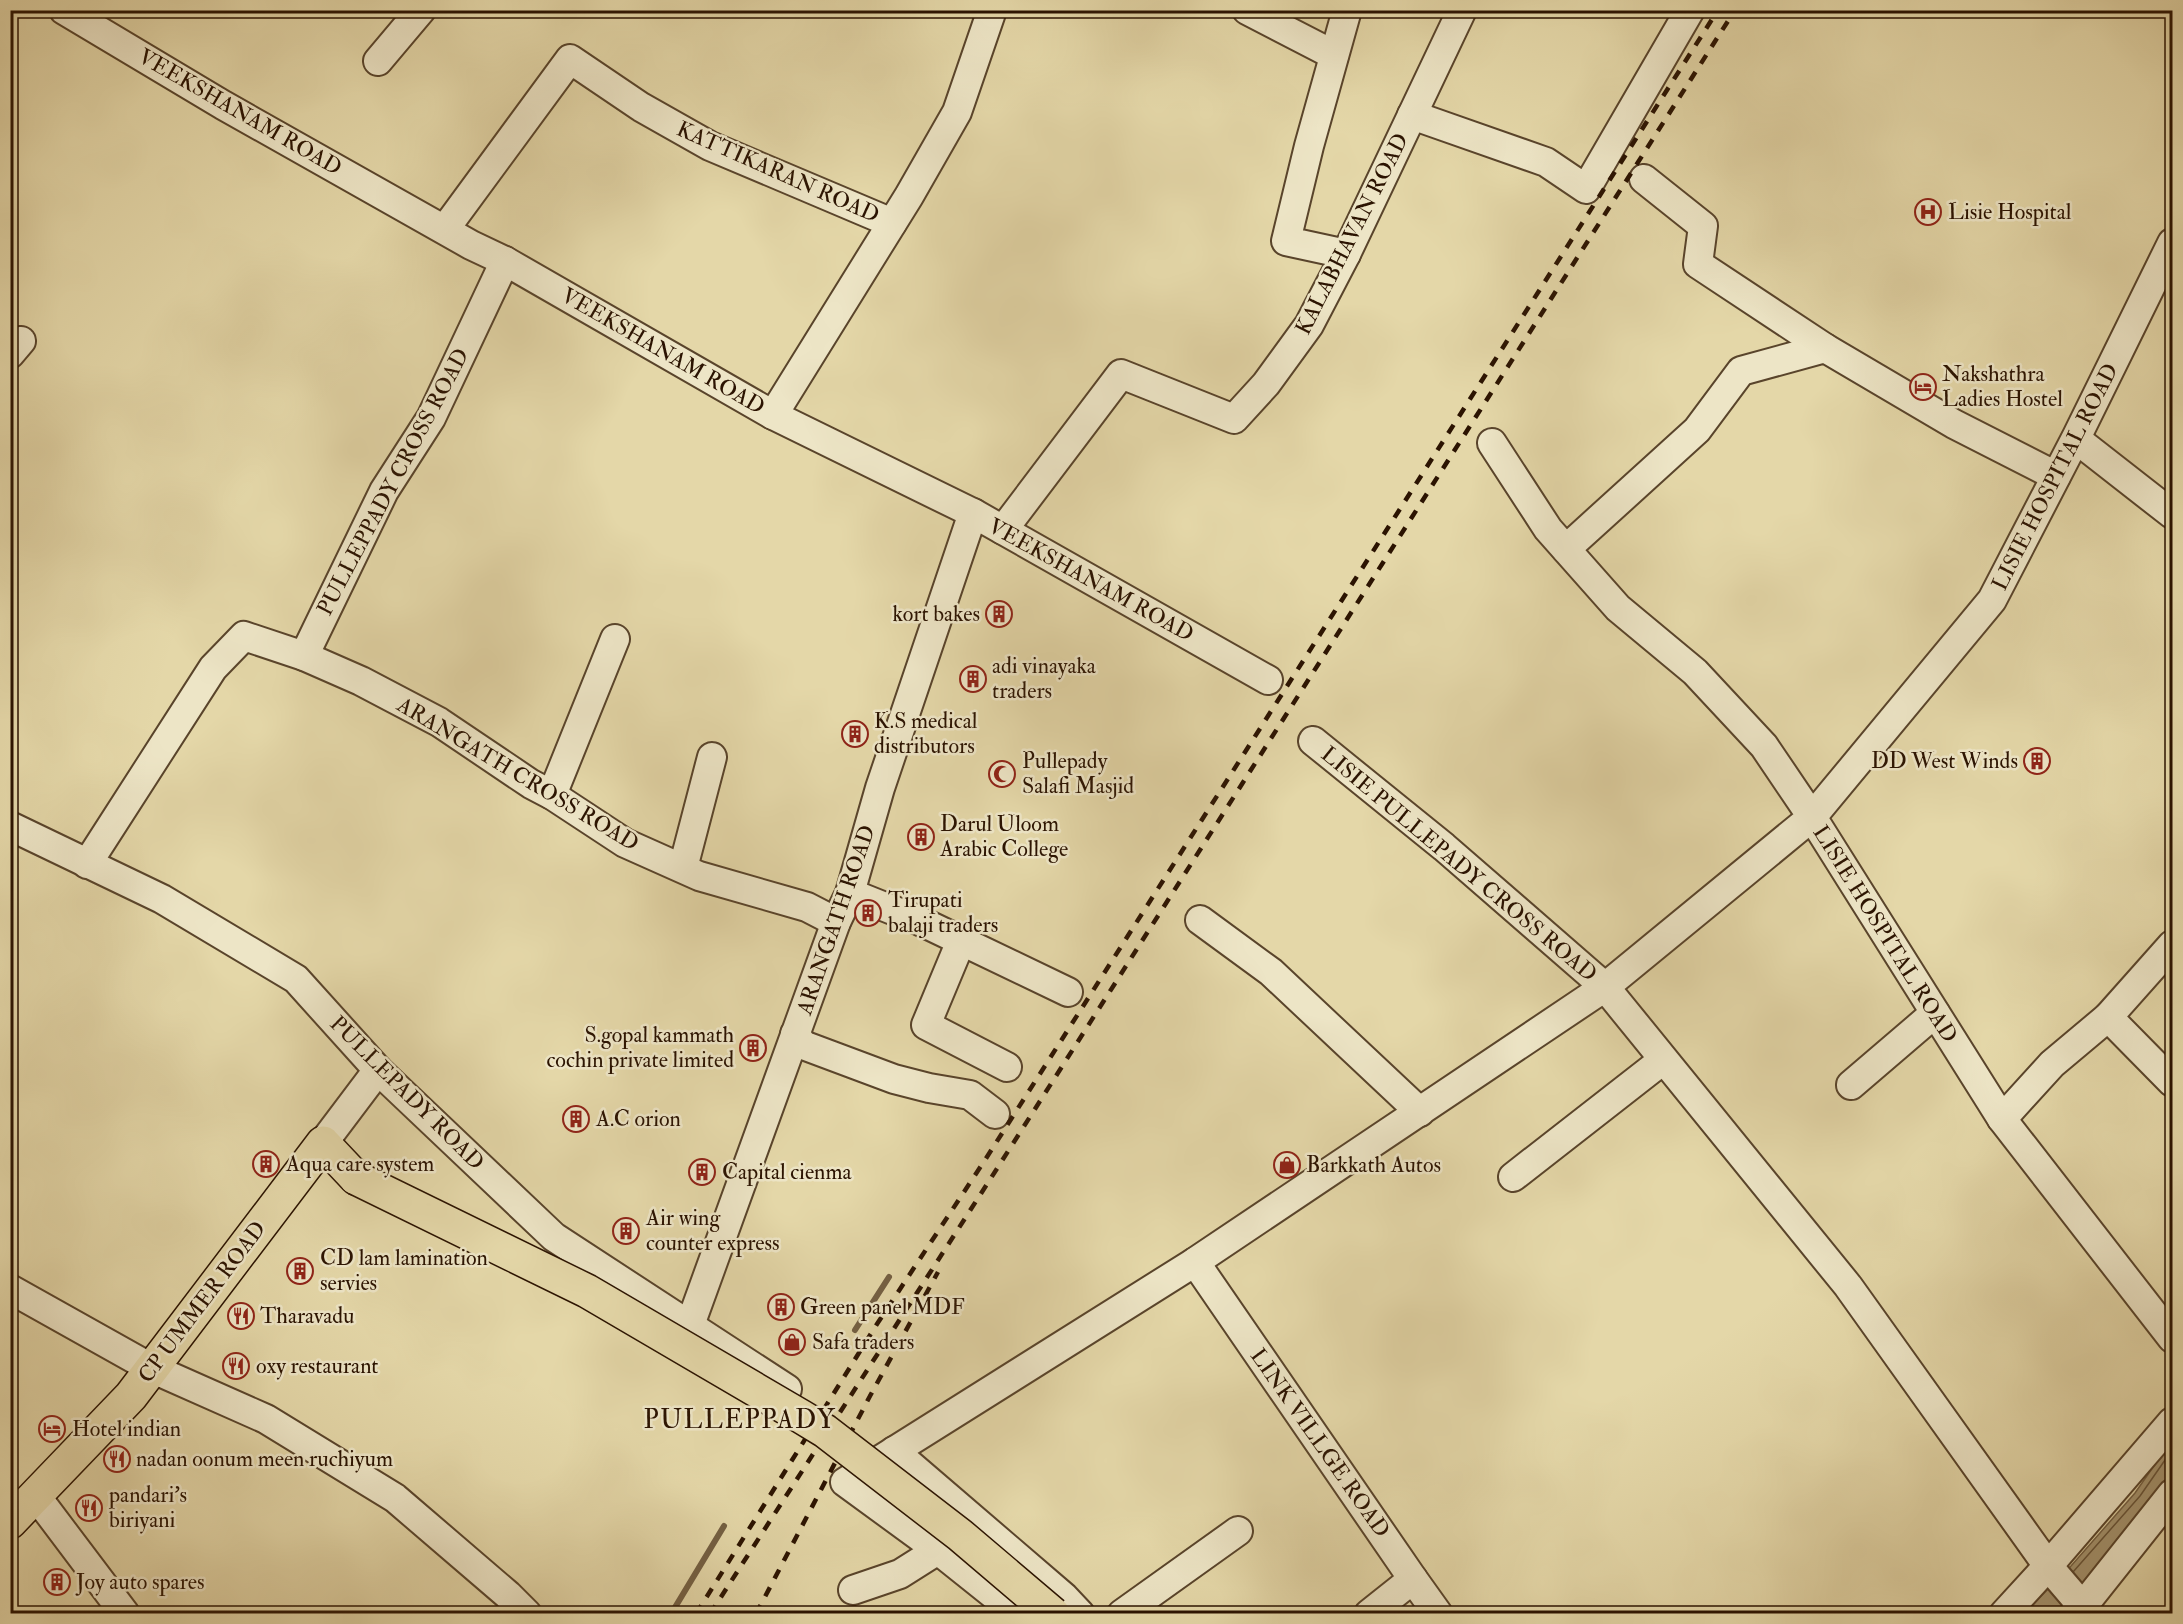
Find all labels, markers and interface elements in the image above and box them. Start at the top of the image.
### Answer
street label: VEEKSHANAM ROAD [133,42,347,182]
street label: KATTIKARAN ROAD [672,115,884,229]
street label: KALABHAVAN ROAD [1289,129,1415,339]
hospital icon: Lisie Hospital [1913,197,1943,227]
place label: Lisie Hospital [1948,198,2072,227]
street label: VEEKSHANAM ROAD [556,281,770,421]
street label: PULLEPPADY CROSS ROAD [311,344,475,620]
street label: LISIE HOSPITAL ROAD [1985,359,2125,595]
place label: Nakshathra Ladies Hostel [1942,360,2063,413]
hotel icon: Nakshathra Ladies Hostel [1908,372,1938,402]
street label: VEEKSHANAM ROAD [983,512,1199,648]
building icon: kort bakes [984,599,1014,629]
place label: kort bakes [893,600,980,628]
place label: adi vinayaka traders [992,652,1097,705]
building icon: adi vinayaka traders [958,664,988,694]
street label: ARANGATH CROSS ROAD [391,690,644,857]
place label: K.S medical distributors [874,707,978,760]
building icon: K.S medical distributors [840,719,870,749]
street label: LISIE PULLEPADY CROSS ROAD [1315,740,1603,988]
building icon: DD West Winds [2022,746,2052,776]
place label: Pullepady Salafi Masjid [1022,747,1134,800]
place label: DD West Winds [1871,747,2018,775]
mosque icon: Pullepady Salafi Masjid [987,759,1017,789]
place label: Darul Uloom Arabic College [939,810,1068,863]
street label: LISIE HOSPITAL ROAD [1807,820,1963,1048]
street label: ARANGATH ROAD [790,821,882,1019]
building icon: Darul Uloom Arabic College [906,822,936,852]
place label: Tirupati balaji traders [888,886,998,939]
building icon: Tirupati balaji traders [853,898,883,928]
street label: PULLEPADY ROAD [324,1010,490,1176]
place label: S.gopal kammath cochin private limited [547,1021,734,1075]
building icon: S.gopal kammath cochin private limited [738,1033,768,1063]
building icon: A.C orion [561,1104,591,1134]
place label: A.C orion [595,1105,681,1133]
building icon: Aqua care system [251,1149,281,1179]
place label: Aqua care system [285,1150,434,1178]
shop icon: Barkkath Autos [1272,1150,1302,1180]
place label: Barkkath Autos [1306,1151,1441,1179]
building icon: Capital cienma [687,1157,717,1187]
place label: Capital cienma [722,1158,852,1187]
place label: Air wing counter express [645,1204,780,1258]
street label: CP UMMER ROAD [132,1215,272,1389]
building icon: Air wing counter express [611,1216,641,1246]
place label: CD lam lamination servies [320,1244,488,1297]
building icon: CD lam lamination servies [285,1256,315,1286]
building icon: Green panel MDF [766,1292,796,1322]
place label: Green panel MDF [800,1293,965,1322]
restaurant icon: Tharavadu [226,1301,256,1331]
place label: Tharavadu [260,1302,354,1330]
shop icon: Safa traders [777,1327,807,1357]
place label: Safa traders [812,1328,914,1356]
street label: LINK VILLGE ROAD [1244,1343,1396,1543]
restaurant icon: oxy restaurant [221,1351,251,1381]
place label: oxy restaurant [256,1352,379,1380]
district label: PULLEPPADY [644,1404,836,1436]
hotel icon: Hotel indian [37,1414,67,1444]
place label: Hotel indian [72,1415,181,1443]
restaurant icon: nadan oonum meen ruchiyum [102,1444,132,1474]
place label: nadan oonum meen ruchiyum [136,1445,393,1473]
place label: pandari's biriyani [108,1481,187,1534]
restaurant icon: pandari's biriyani [74,1493,104,1523]
building icon: Joy auto spares [42,1567,72,1597]
place label: Joy auto spares [75,1568,205,1597]

